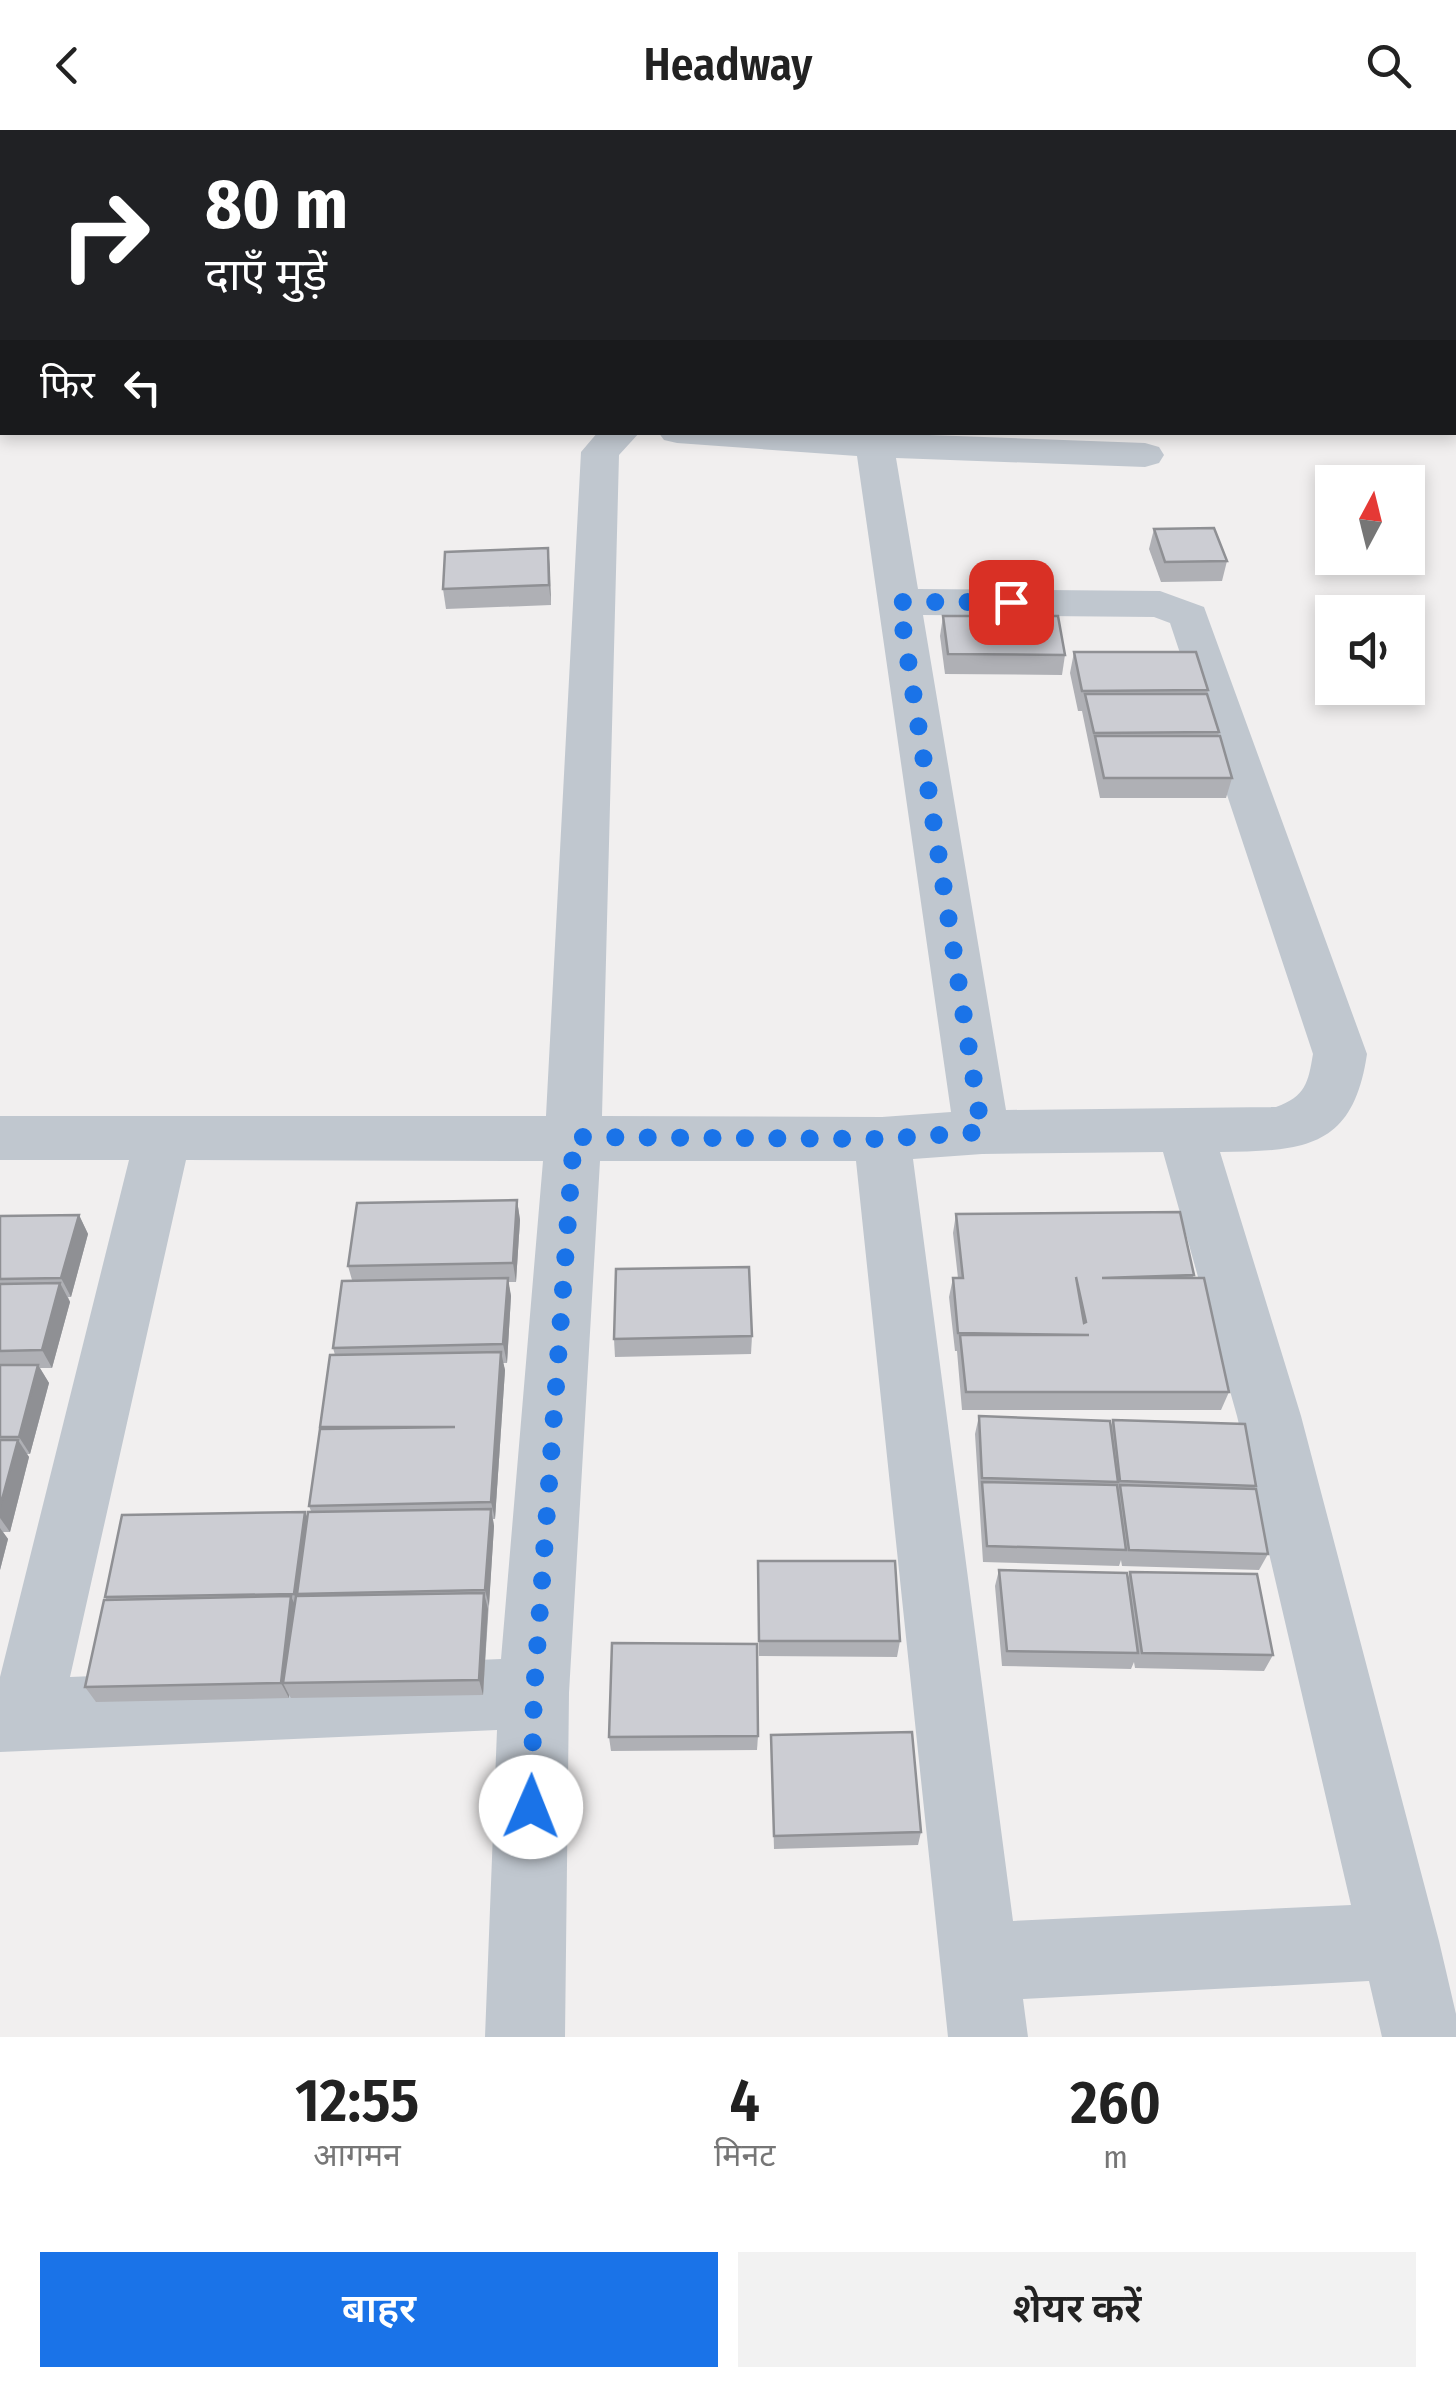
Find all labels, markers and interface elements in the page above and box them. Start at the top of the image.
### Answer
icon: back [40,38,95,93]
text: Headway [644,38,812,92]
icon: search [1361,38,1416,93]
text: 80 m [205,163,348,247]
icon: right [40,170,170,300]
text: दाएँ मुड़ें [205,248,327,302]
icon: left [115,360,170,415]
text: फिर [40,362,95,408]
north arrow [1315,465,1425,575]
map controls [1315,465,1425,705]
pin [969,560,1054,645]
icon: arrive [984,575,1039,630]
button: sound [1315,595,1425,705]
position arrow [479,1755,583,1859]
text: 12:55 [295,2065,419,2137]
text: 4 [729,2065,760,2137]
text: 260 [1070,2067,1161,2139]
text: आगमन [313,2136,401,2174]
text: मिनट [714,2136,775,2174]
text: m [1103,2138,1128,2176]
button: बाहर [40,2252,718,2367]
button: शेयर करें [738,2252,1416,2367]

